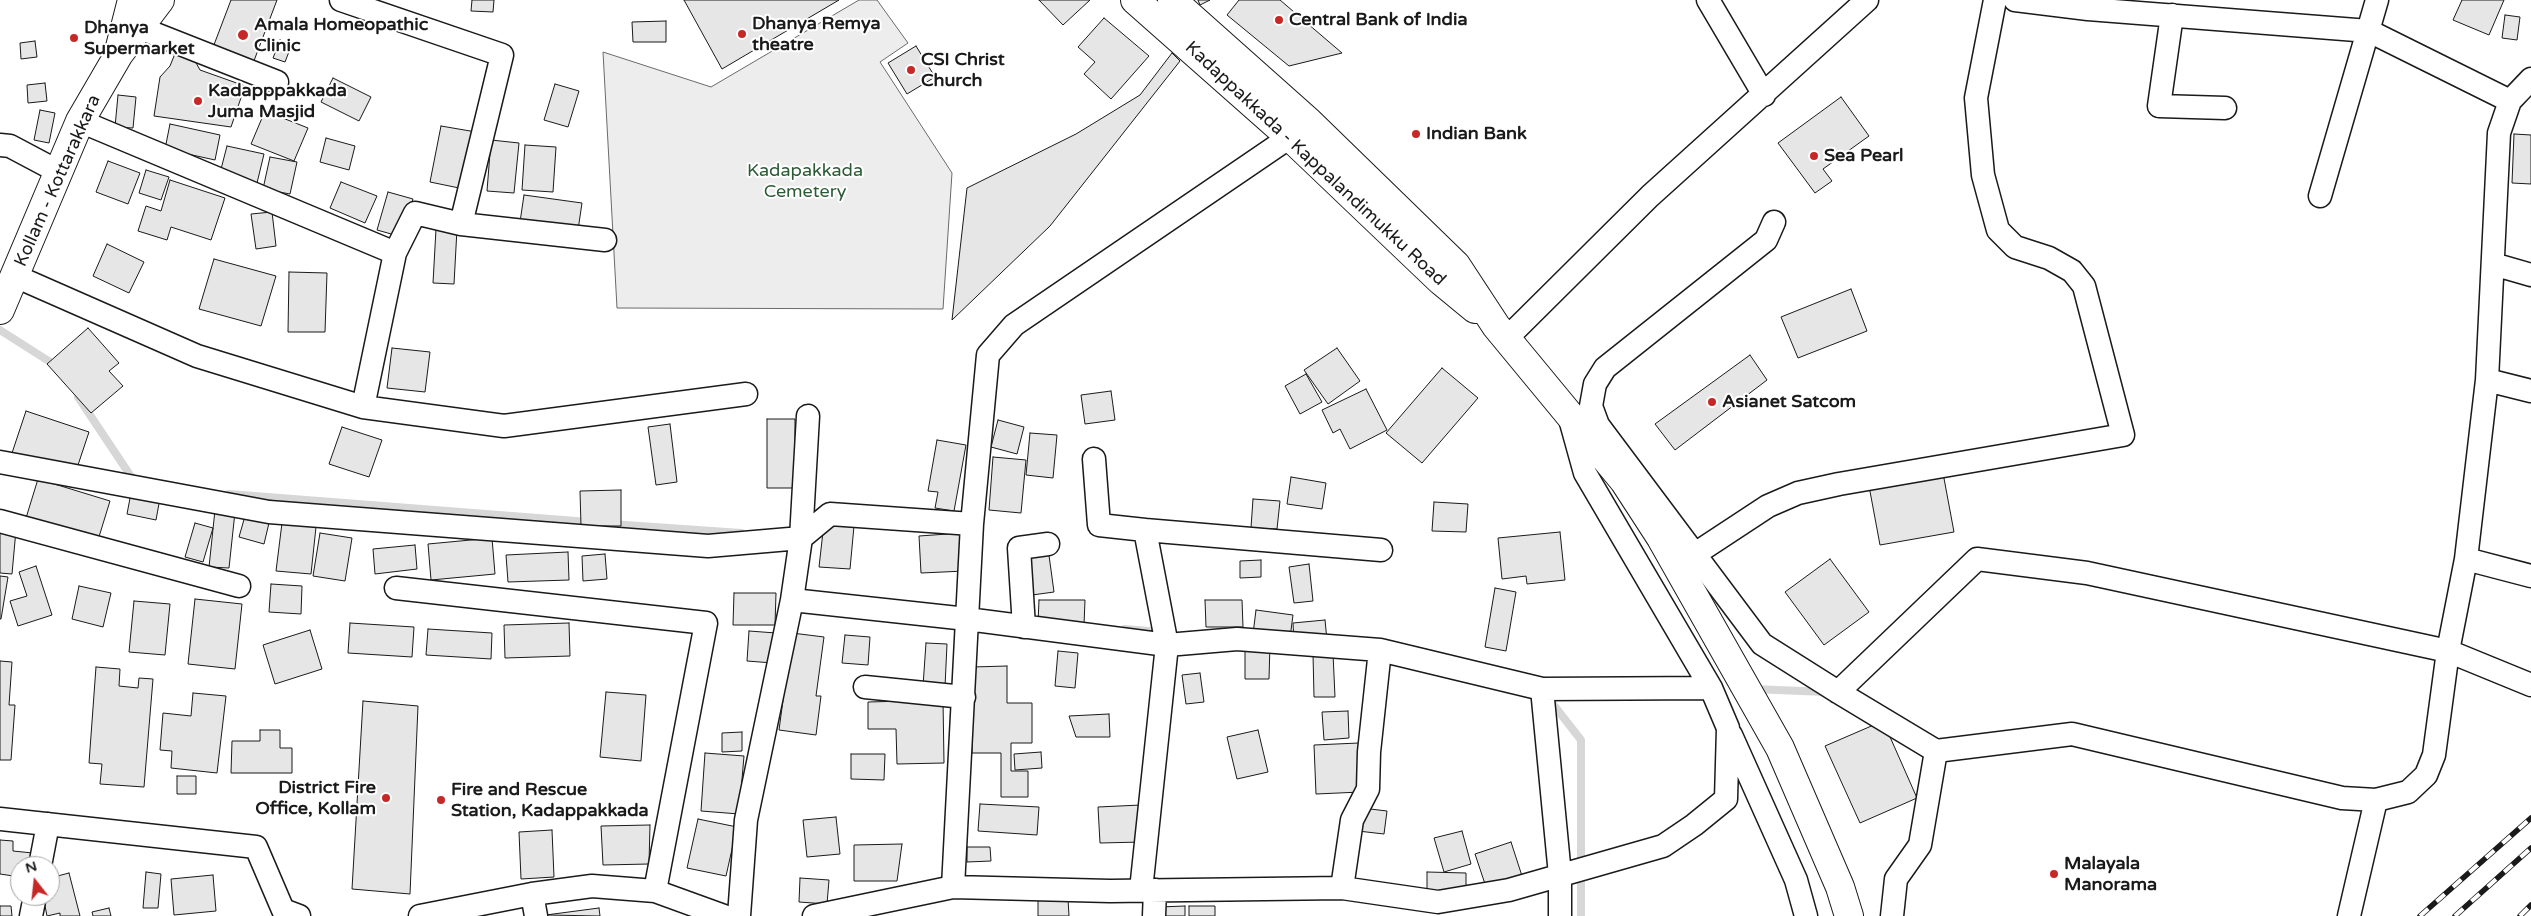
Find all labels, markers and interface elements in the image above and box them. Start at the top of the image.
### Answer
place label: Central Bank of India [1289,9,1468,31]
place label: Dhanya Remya theatre [752,13,881,56]
place label: Amala Homeopathic Clinic [254,14,428,56]
marker: Central Bank of India [1273,14,1285,26]
place label: Dhanya Supermarket [84,17,195,59]
marker: Amala Homeopathic Clinic [236,28,250,42]
marker: Dhanya Remya theatre [736,28,748,40]
marker: Dhanya Supermarket [68,32,80,44]
street label: Kadappakkada - Kappalandimukku Road [1180,37,1450,291]
place label: CSI Christ Church [921,49,1005,92]
marker: CSI Christ Church [905,64,917,76]
place label: Kadapppakkada Juma Masjid [208,80,347,122]
street label: Kollam - Kottarakkara [10,92,106,270]
marker: Kadapppakkada Juma Masjid [192,95,204,107]
place label: Indian Bank [1426,123,1527,145]
marker: Indian Bank [1410,128,1422,140]
place label: Sea Pearl [1824,145,1904,167]
marker: Sea Pearl [1808,150,1820,162]
park label: Kadapakkada Cemetery [747,160,863,202]
place label: Asianet Satcom [1722,391,1856,413]
marker: Asianet Satcom [1706,396,1718,408]
place label: District Fire Office, Kollam [255,777,376,820]
place label: Fire and Rescue Station, Kadappakkada [451,779,649,822]
marker: District Fire Office, Kollam [380,792,392,804]
marker: Fire and Rescue Station, Kadappakkada [435,794,447,806]
place label: Malayala Manorama [2064,853,2157,896]
north arrow [10,856,60,906]
text: N [23,857,39,877]
marker: Malayala Manorama [2048,868,2060,880]

